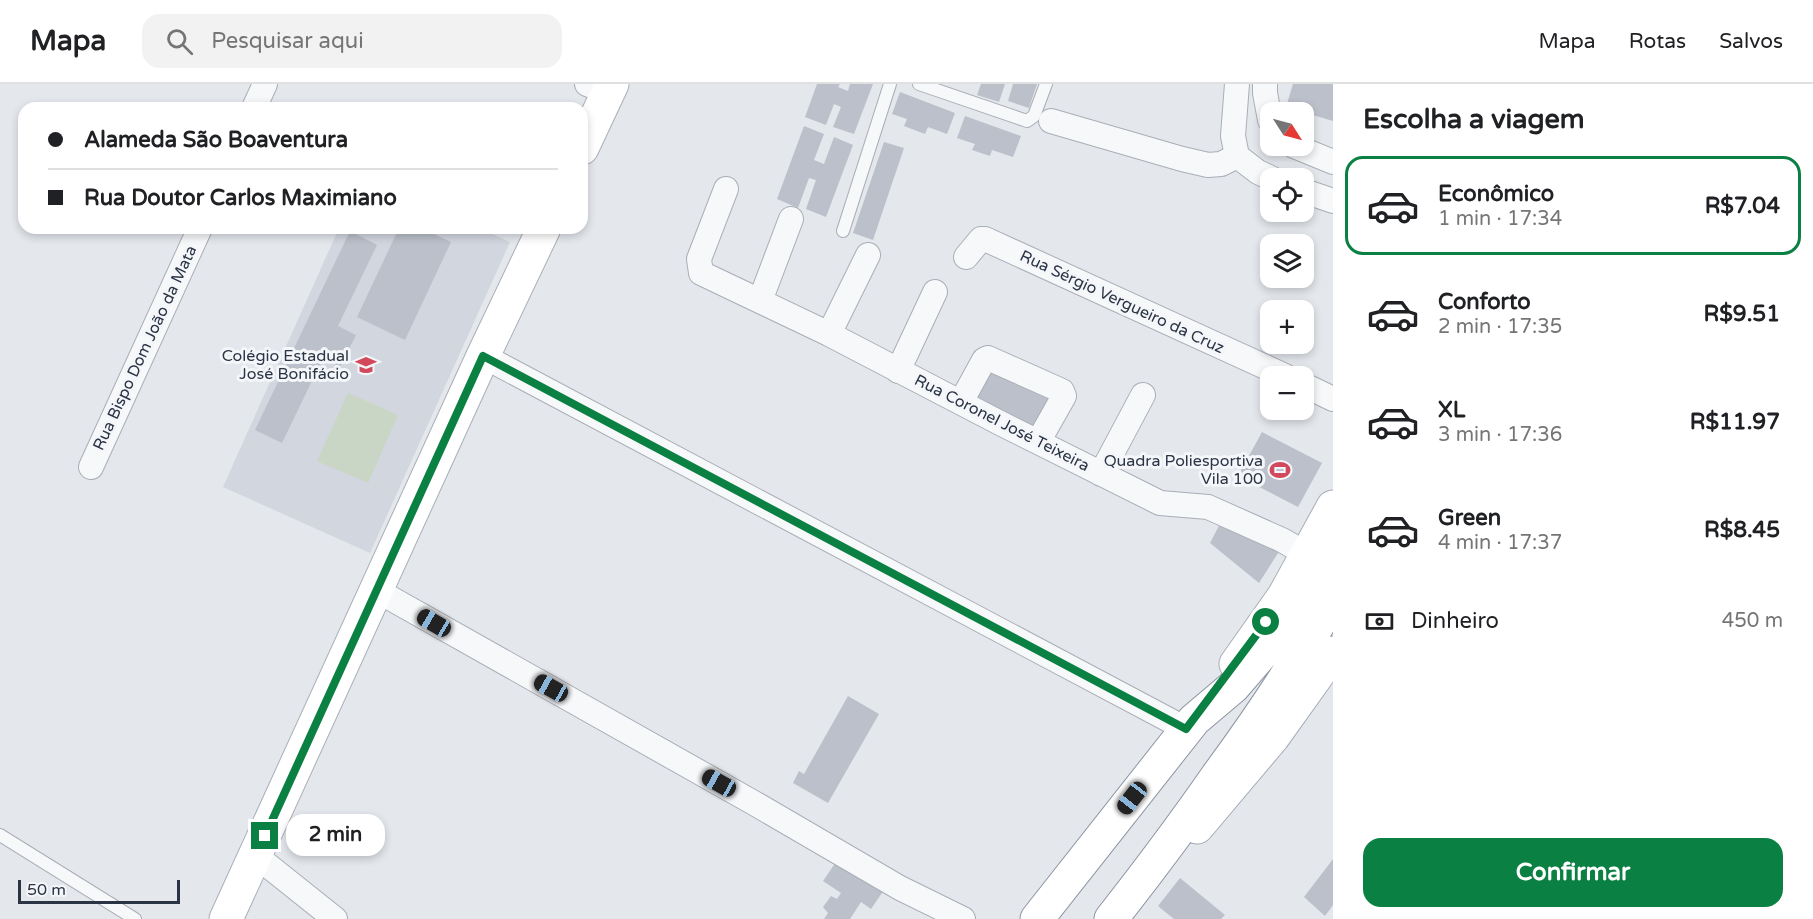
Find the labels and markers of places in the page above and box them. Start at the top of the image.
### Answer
place label: Colégio Estadual José Bonifácio [222,346,349,384]
school or university icon: Colégio Estadual José Bonifácio [354,353,378,377]
place label: Quadra Poliesportiva Vila 100 [1104,451,1263,489]
sports icon: Quadra Poliesportiva Vila 100 [1268,458,1292,482]

